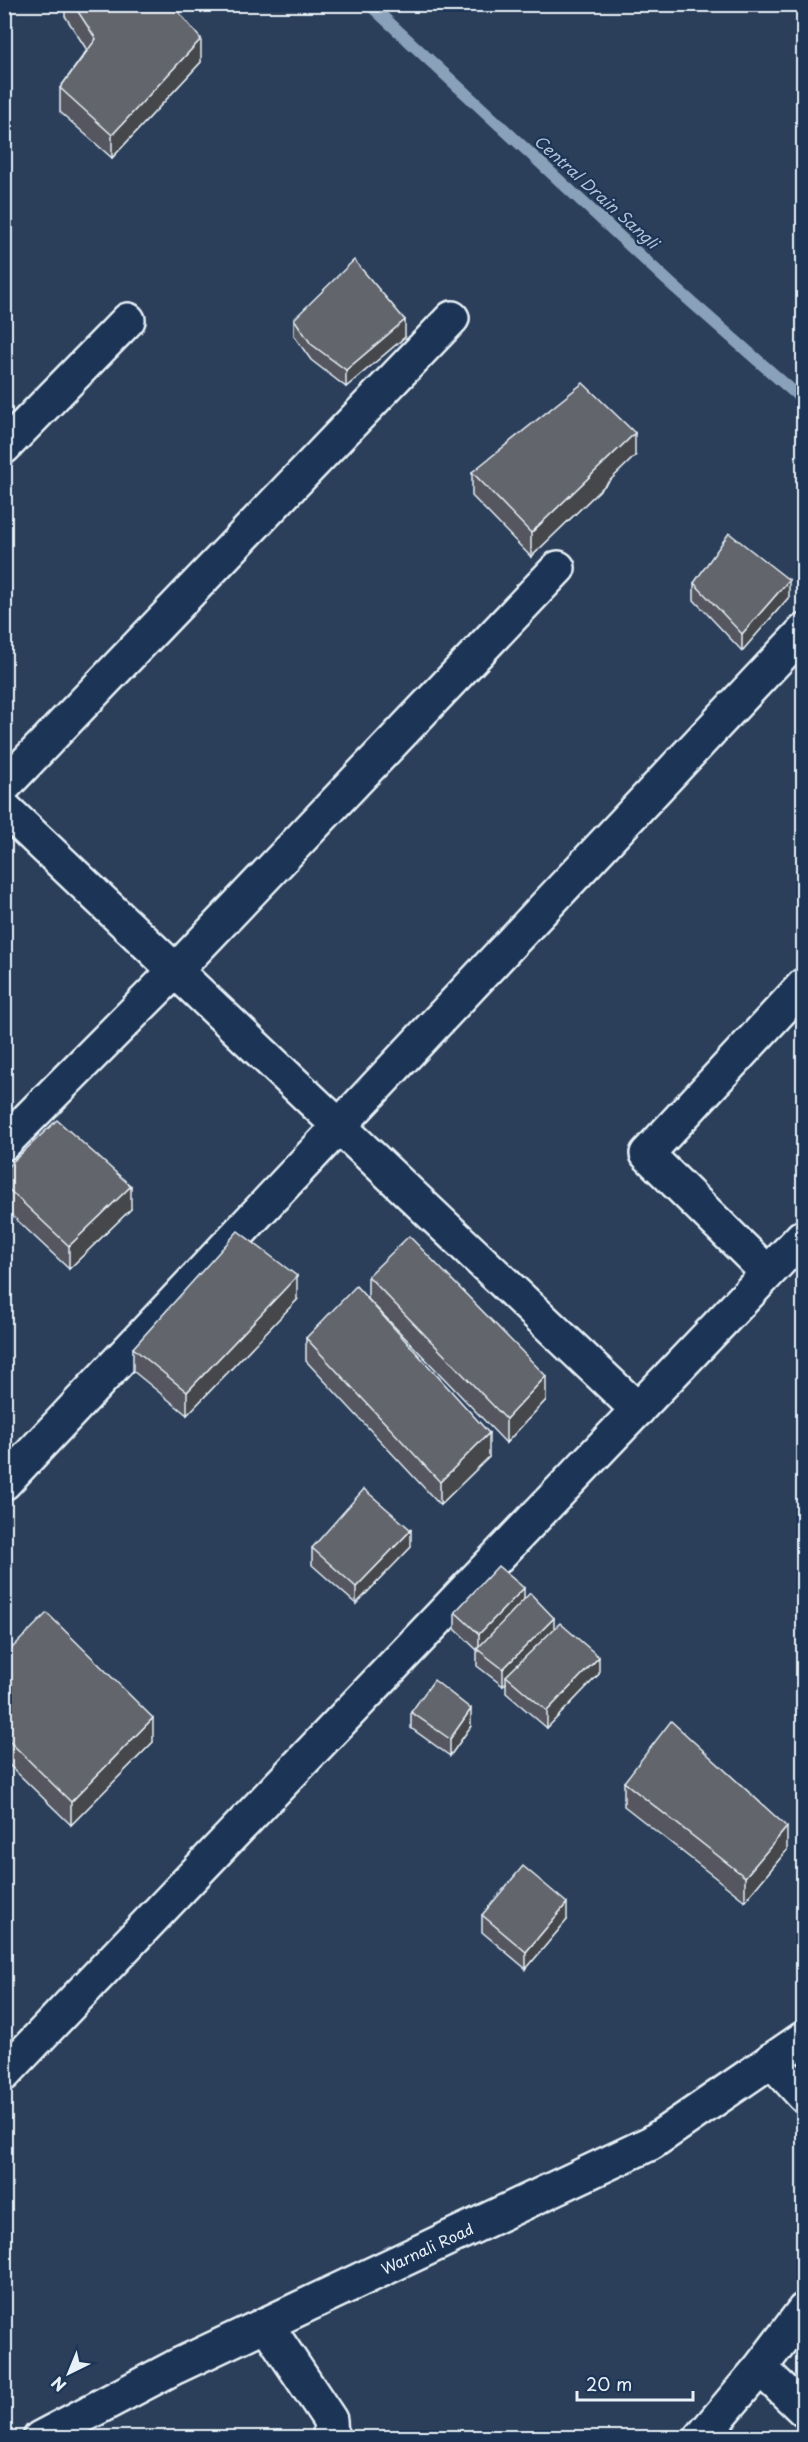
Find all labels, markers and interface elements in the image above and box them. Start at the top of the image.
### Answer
water label: Central Drain Sangli [529,128,666,255]
street label: Warnali Road [377,2217,477,2279]
north arrow [39,2343,99,2403]
scale bar [577,2364,692,2402]
text: 20 m [586,2370,632,2397]
text: N [45,2372,71,2398]

